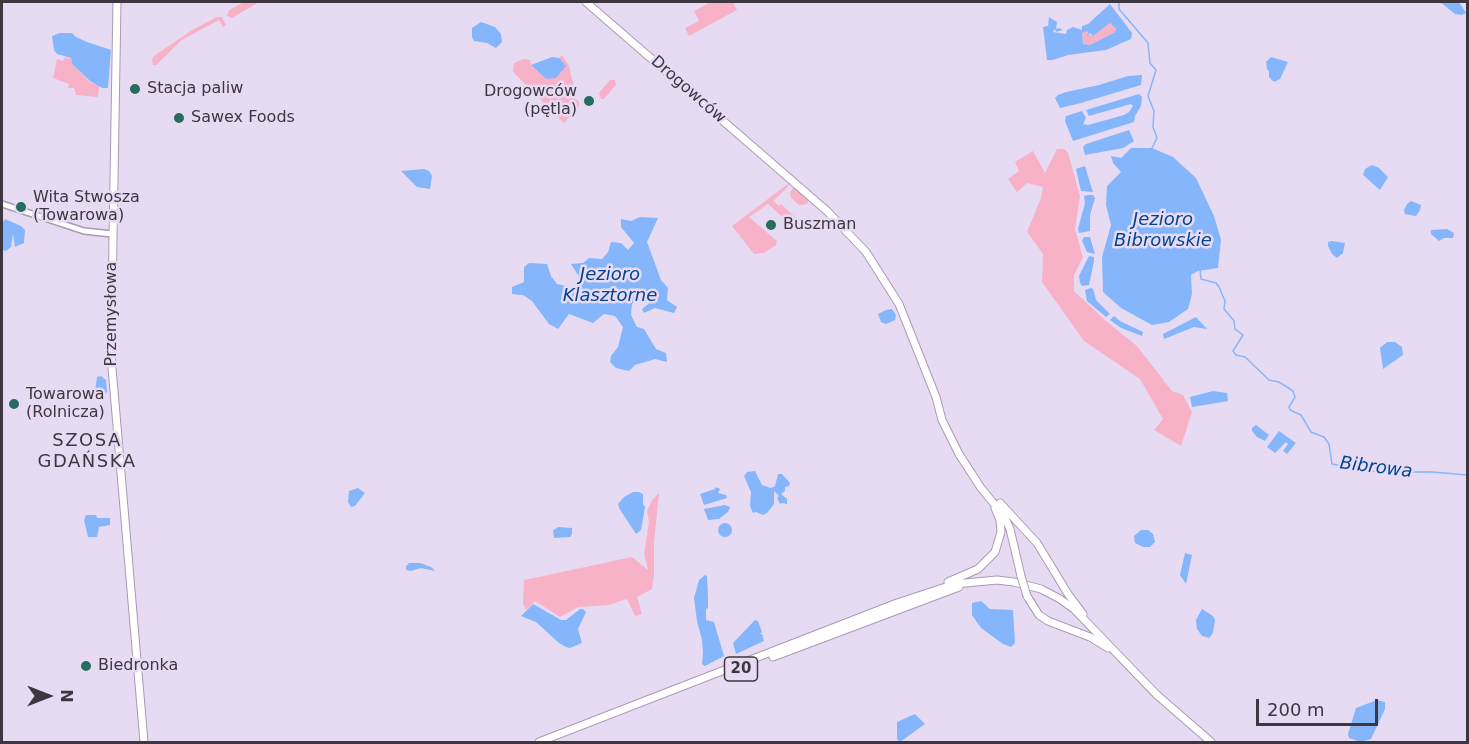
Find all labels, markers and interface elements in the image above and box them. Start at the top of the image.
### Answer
street label: Drogowców [647,52,729,128]
place label: Stacja paliw [147,79,243,99]
marker: Stacja paliw [128,82,142,96]
place label: Drogowców (pętla) [484,82,577,120]
marker: Drogowców (pętla) [582,94,596,108]
place label: Sawex Foods [191,108,295,128]
marker: Sawex Foods [172,111,186,125]
place label: Wita Stwosza (Towarowa) [33,188,140,226]
marker: Wita Stwosza (Towarowa) [14,200,28,214]
water label: Jezioro Bibrowskie [1114,209,1212,252]
place label: Buszman [783,215,856,235]
marker: Buszman [764,218,778,232]
street label: Przemysłowa [102,262,122,366]
water label: Jezioro Klasztorne [563,264,657,306]
place label: Towarowa (Rolnicza) [26,385,105,423]
marker: Towarowa (Rolnicza) [7,397,21,411]
district label: SZOSA GDAŃSKA [38,430,136,472]
water label: Bibrowa [1338,453,1414,483]
place label: Biedronka [98,656,178,676]
road number: 20 [724,657,758,681]
marker: Biedronka [79,659,93,673]
north arrow [18,666,78,726]
scale bar [1259,687,1380,725]
text: N [57,689,76,703]
text: 200 m [1267,699,1325,720]

